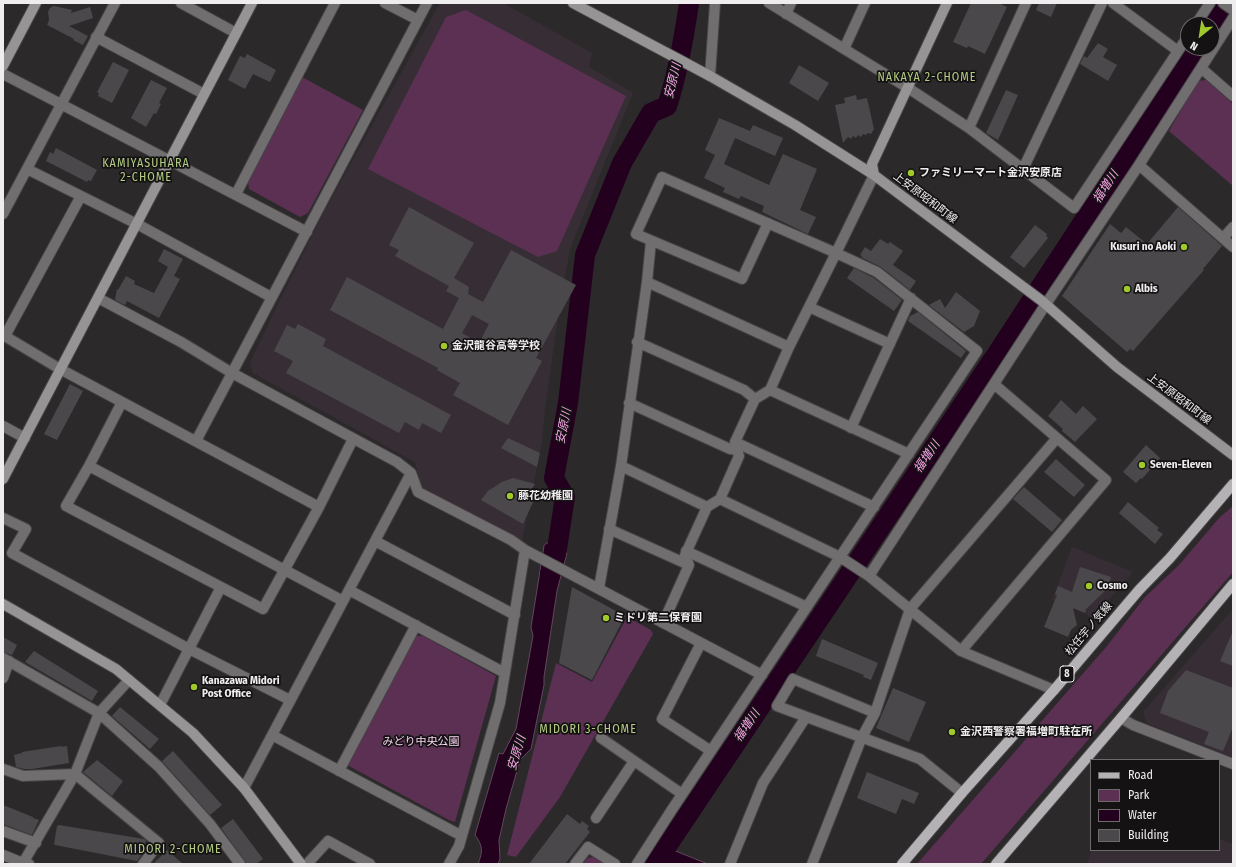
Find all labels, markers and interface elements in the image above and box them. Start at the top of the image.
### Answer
north arrow [1180,16,1220,56]
text: N [1188,39,1200,53]
water label: 安原川 [662,62,684,100]
district label: NAKAYA 2-CHOME [878,71,976,85]
district label: KAMIYASUHARA 2-CHOME [102,157,190,185]
place label: ファミリーマート金沢安原店 [919,166,1062,180]
marker: ファミリーマート金沢安原店 [906,168,916,178]
water label: 福増川 [1090,168,1122,206]
street label: 上安原昭和町線 [890,170,960,226]
place label: Kusuri no Aoki [1110,240,1176,254]
marker: Kusuri no Aoki [1179,242,1189,252]
place label: Albis [1135,282,1158,296]
marker: Albis [1122,284,1132,294]
place label: 金沢龍谷高等学校 [452,339,540,353]
marker: 金沢龍谷高等学校 [439,341,449,351]
street label: 上安原昭和町線 [1144,371,1214,427]
water label: 安原川 [553,407,575,445]
water label: 福増川 [911,438,943,476]
place label: Seven-Eleven [1150,458,1212,472]
marker: Seven-Eleven [1137,460,1147,470]
place label: 藤花幼稚園 [518,489,573,503]
marker: 藤花幼稚園 [505,491,515,501]
place label: Cosmo [1097,579,1128,593]
marker: Cosmo [1084,581,1094,591]
street label: 松任宇ノ気線 [1063,599,1115,659]
place label: ミドリ第二保育園 [614,611,702,625]
marker: ミドリ第二保育園 [601,613,611,623]
road number: 8 [1060,666,1074,682]
place label: Kanazawa Midori Post Office [202,674,280,700]
marker: Kanazawa Midori Post Office [189,682,199,692]
water label: 福増川 [731,707,763,745]
district label: MIDORI 3-CHOME [539,723,637,737]
place label: 金沢西警察署福増町駐在所 [960,725,1092,739]
marker: 金沢西警察署福増町駐在所 [947,727,957,737]
water label: 安原川 [505,734,529,772]
park label: みどり中央公園 [383,735,459,749]
legend [1090,759,1220,851]
text: Road [1128,768,1153,782]
text: Park [1128,788,1149,802]
text: Water [1128,808,1156,822]
text: Building [1128,828,1168,842]
district label: MIDORI 2-CHOME [124,843,222,857]

